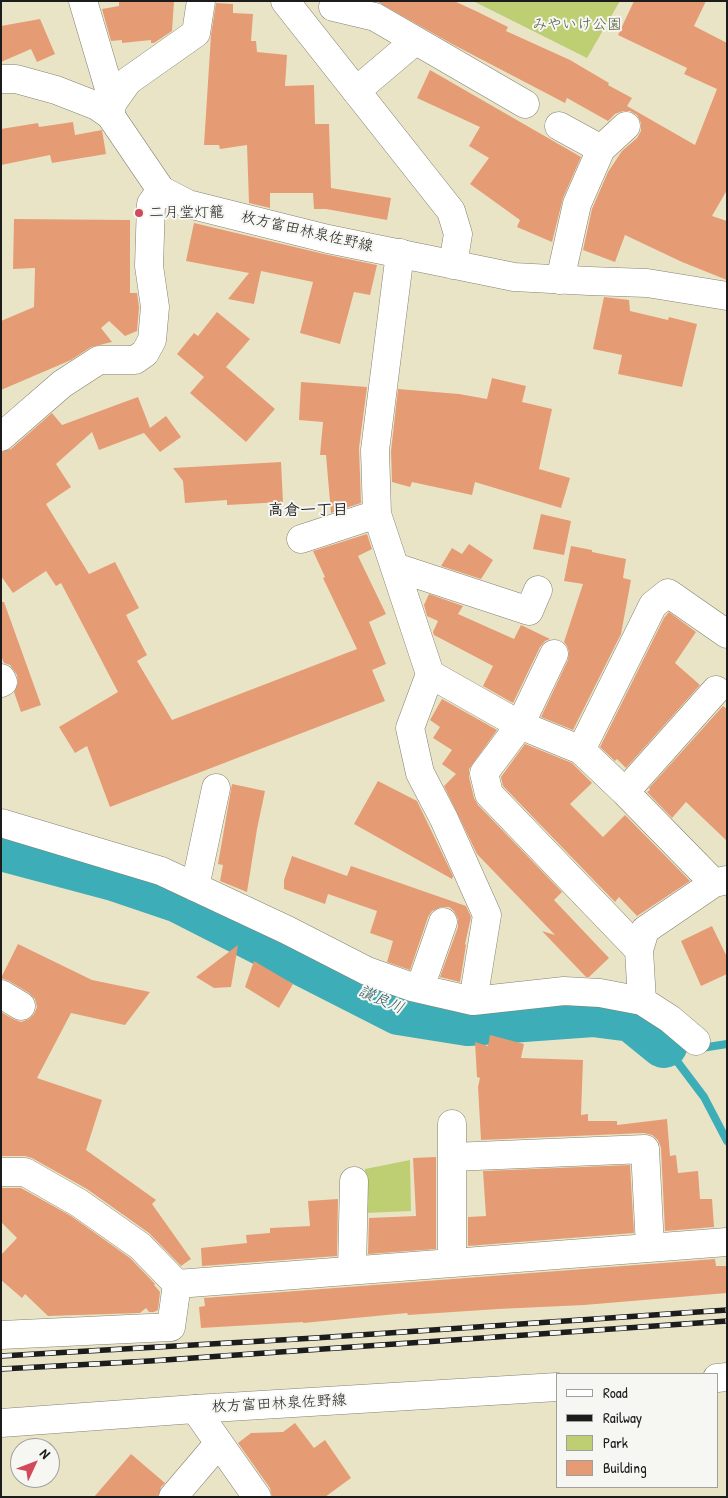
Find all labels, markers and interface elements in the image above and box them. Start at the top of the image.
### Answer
park label: みやいけ公園 [532,16,622,34]
place label: 二月堂灯籠 [149,204,224,222]
marker: 二月堂灯籠 [133,207,145,219]
street label: 枚方富田林泉佐野線 [239,208,375,256]
district label: 高倉一丁目 [268,501,348,521]
water label: 讃良川 [355,981,407,1019]
legend [556,1373,718,1488]
text: Road [603,1382,628,1403]
street label: 枚方富田林泉佐野線 [211,1391,347,1417]
text: Railway [603,1407,642,1428]
text: Park [603,1432,628,1453]
north arrow [10,1438,60,1488]
text: N [36,1444,55,1462]
text: Building [603,1457,647,1478]

